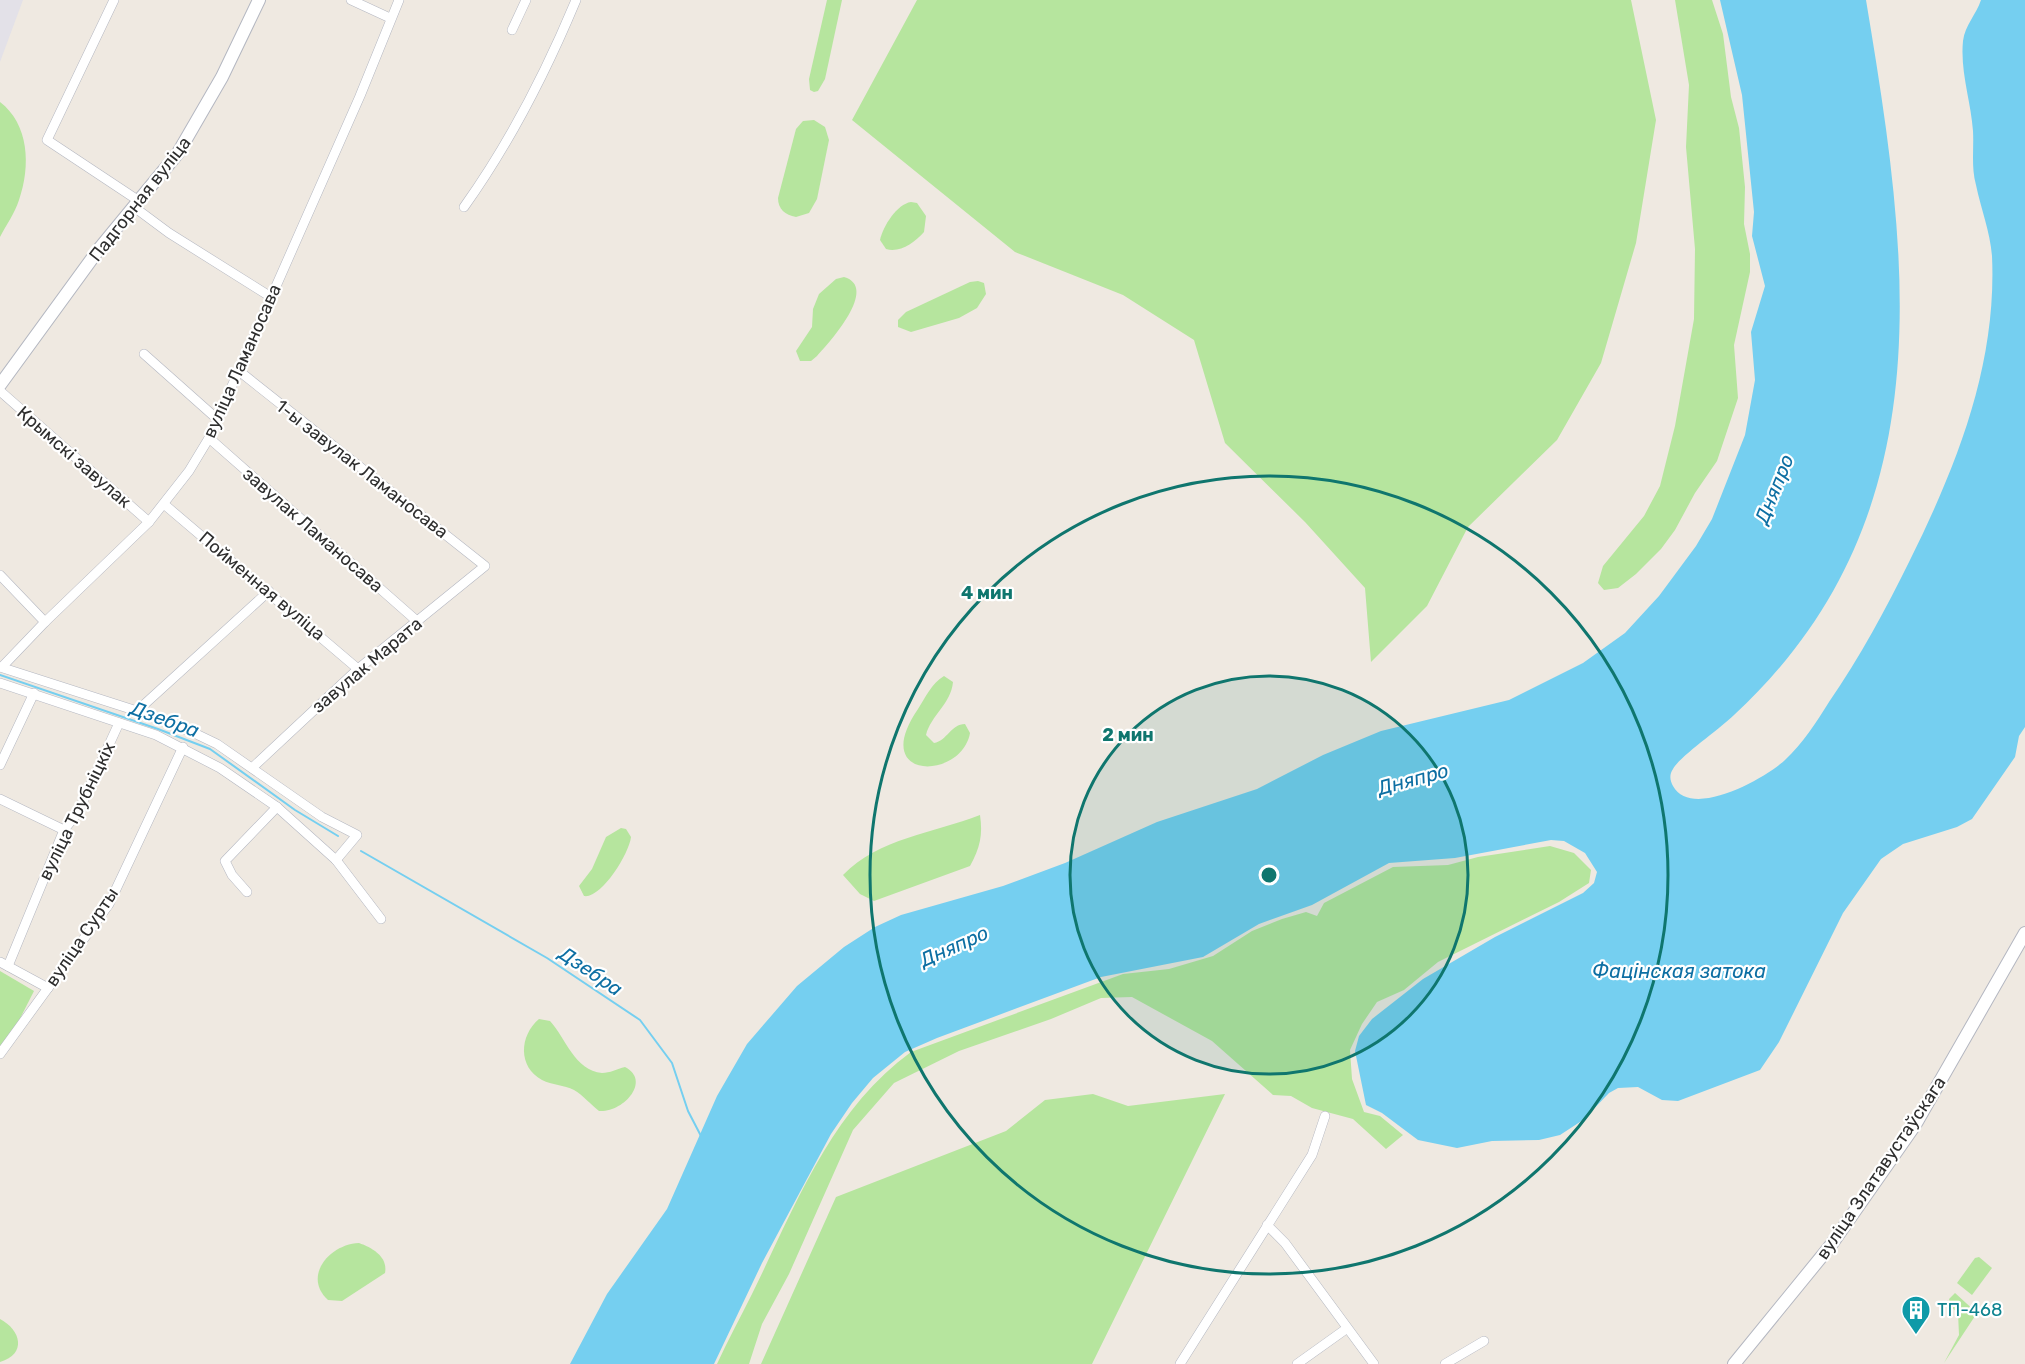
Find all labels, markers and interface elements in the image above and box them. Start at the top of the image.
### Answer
street label: Падгорная вуліца [84,132,196,266]
street label: вуліца Ламаносава [198,281,286,441]
street label: 1-ы завулак Ламаносава [272,395,452,543]
street label: Крымскі завулак [12,401,136,513]
water label: Дняпро [1749,451,1799,529]
street label: завулак Ламаносава [238,463,388,597]
street label: Пойменная вуліца [194,527,330,645]
text: 4 мин [961,582,1013,604]
street label: завулак Марата [307,613,427,717]
water label: Дзебра [126,695,203,743]
text: 2 мин [1102,724,1154,746]
street label: вуліца Трубніцкіх [34,738,120,884]
water label: Дняпро [1373,758,1451,800]
centre of rings [1259,865,1279,885]
street label: вуліца Сурты [41,884,123,990]
water label: Дняпро [914,920,992,973]
water label: Дзебра [553,940,627,1001]
water label: Фацінская затока [1592,959,1766,983]
street label: вуліца Златавустаўскага [1812,1072,1950,1264]
building icon: ТП-468 [1900,1294,1932,1336]
place label: ТП-468 [1937,1299,2002,1321]

